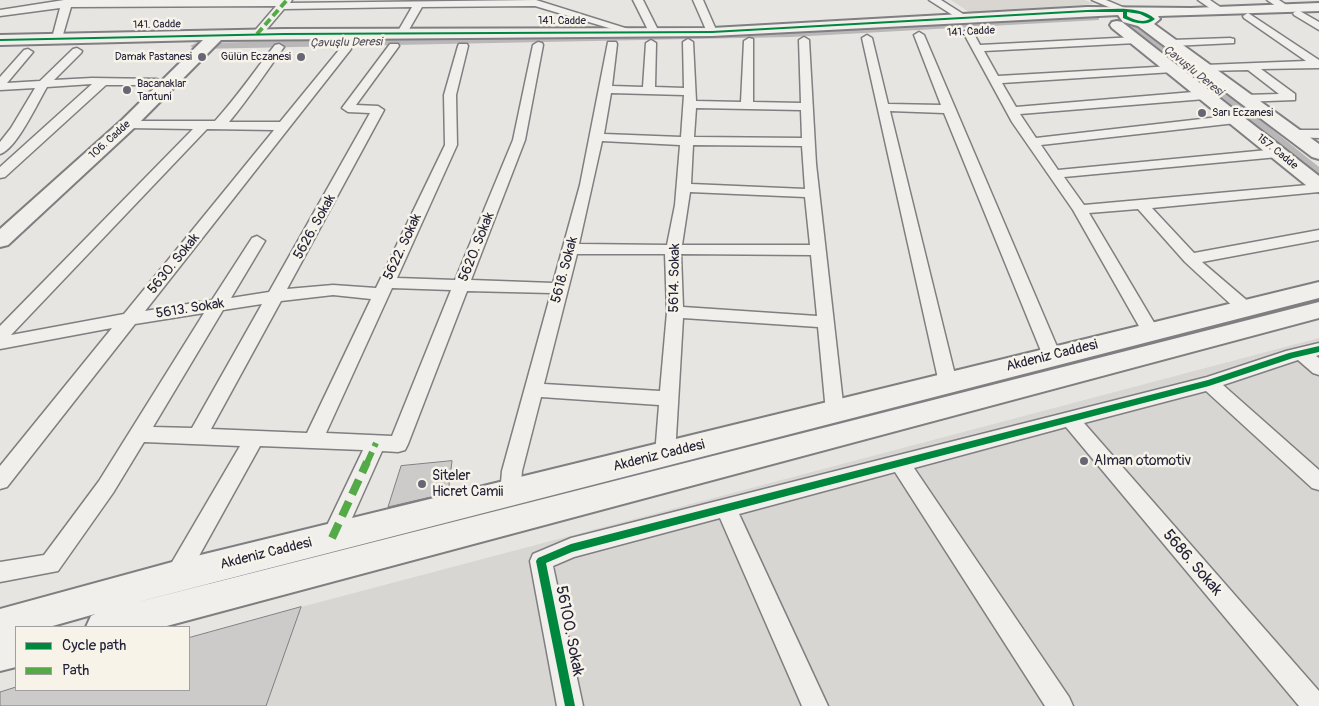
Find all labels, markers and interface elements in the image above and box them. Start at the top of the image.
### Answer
street label: 141. Cadde [538,14,586,28]
street label: 141. Cadde [133,18,181,32]
street label: 141. Cadde [947,24,995,40]
water label: Çavuşlu Deresi [310,35,382,51]
water label: Çavuşlu Deresi [1160,43,1226,99]
place label: Damak Pastanesi [115,50,192,64]
place label: Gülün Eczanesi [221,50,291,64]
marker: Damak Pastanesi [196,51,208,63]
marker: Gülün Eczanesi [295,51,307,63]
place label: Bacanaklar Tantuni [137,77,186,103]
marker: Bacanaklar Tantuni [121,84,133,96]
place label: Sarı Eczanesi [1212,106,1273,120]
marker: Sarı Eczanesi [1196,107,1208,119]
street label: 106. Cadde [87,118,133,162]
street label: 157. Cadde [1254,131,1300,173]
street label: 5626. Sokak [290,192,340,262]
street label: 5620. Sokak [456,210,498,284]
street label: 5622. Sokak [380,211,426,283]
street label: 5630. Sokak [144,230,204,298]
street label: 5618. Sokak [548,235,582,305]
street label: 5614. Sokak [666,243,684,313]
street label: 5613. Sokak [155,295,225,323]
street label: Akdeniz Caddesi [1004,336,1100,376]
street label: Akdeniz Caddesi [611,436,707,476]
place label: Alman otomotiv [1094,453,1191,469]
marker: Alman otomotiv [1078,455,1090,467]
place label: Siteler Hicret Camii [432,468,503,501]
marker: Siteler Hicret Camii [416,478,428,490]
street label: 5686. Sokak [1158,526,1226,600]
street label: Akdeniz Caddesi [218,534,314,574]
street label: 56100. Sokak [551,584,587,678]
legend [15,626,190,691]
text: Cycle path [62,636,126,655]
text: Path [62,661,89,680]

